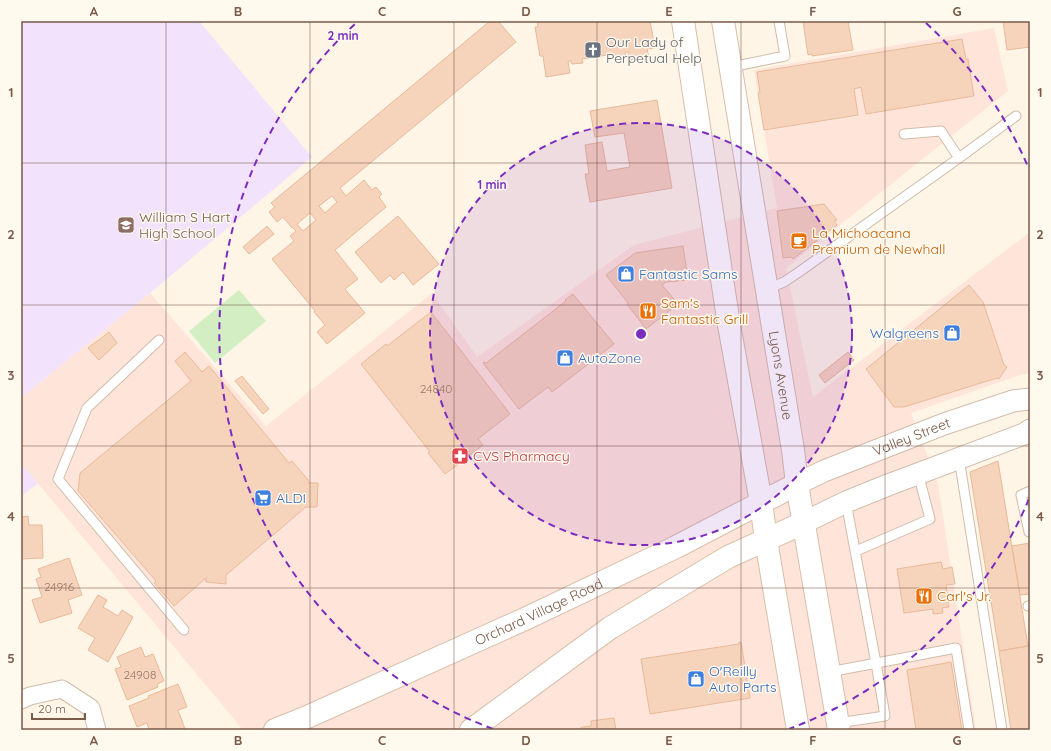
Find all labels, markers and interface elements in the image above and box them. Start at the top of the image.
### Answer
text: A [90,3,99,19]
text: B [234,3,242,19]
text: C [378,3,386,19]
text: D [521,3,531,19]
text: E [665,3,673,19]
text: F [809,3,817,19]
text: G [952,3,962,19]
text: 2 min [327,28,359,43]
place label: Our Lady of Perpetual Help [606,33,702,67]
church icon: Our Lady of Perpetual Help [583,40,603,60]
text: 1 [8,84,14,100]
text: 1 [1037,84,1043,100]
text: 1 min [477,177,507,192]
place label: William S Hart High School [139,208,231,242]
school or university icon: William S Hart High School [116,215,136,235]
place label: La Michoacana Premium de Newhall [812,224,945,258]
text: 2 [7,226,15,242]
text: 2 [1036,226,1044,242]
cafe icon: La Michoacana Premium de Newhall [789,231,809,251]
shop icon: Fantastic Sams [616,264,636,284]
place label: Fantastic Sams [639,265,738,283]
place label: Sam's Fantastic Grill [661,294,748,328]
restaurant icon: Sam's Fantastic Grill [638,301,658,321]
shop icon: Walgreens [942,323,962,343]
place label: Walgreens [870,324,939,342]
centre of rings [634,327,648,341]
street label: Lyons Avenue [765,329,797,421]
shop icon: AutoZone [555,348,575,368]
place label: AutoZone [578,349,641,367]
text: 3 [8,367,15,383]
text: 3 [1037,367,1044,383]
house number: 24840 [420,381,452,396]
street label: Valley Street [870,413,953,460]
pharmacy icon: CVS Pharmacy [450,446,470,466]
place label: CVS Pharmacy [473,447,570,465]
supermarket icon: ALDI [253,488,273,508]
place label: ALDI [276,489,306,507]
text: 4 [7,508,15,524]
text: 4 [1036,508,1044,524]
street label: Orchard Village Road [472,574,606,649]
house number: 24916 [44,579,75,594]
restaurant icon: Carl's Jr. [914,586,934,606]
place label: Carl's Jr. [937,587,991,605]
text: 5 [7,650,15,666]
text: 5 [1036,650,1044,666]
place label: O'Reilly Auto Parts [709,662,777,696]
house number: 24908 [124,667,156,682]
shop icon: O'Reilly Auto Parts [686,669,706,689]
scale bar [32,695,85,721]
text: 20 m [38,701,66,716]
text: A [90,732,99,748]
text: B [234,732,242,748]
text: C [378,732,386,748]
text: D [521,732,531,748]
text: E [665,732,673,748]
text: F [809,732,817,748]
text: G [952,732,962,748]

